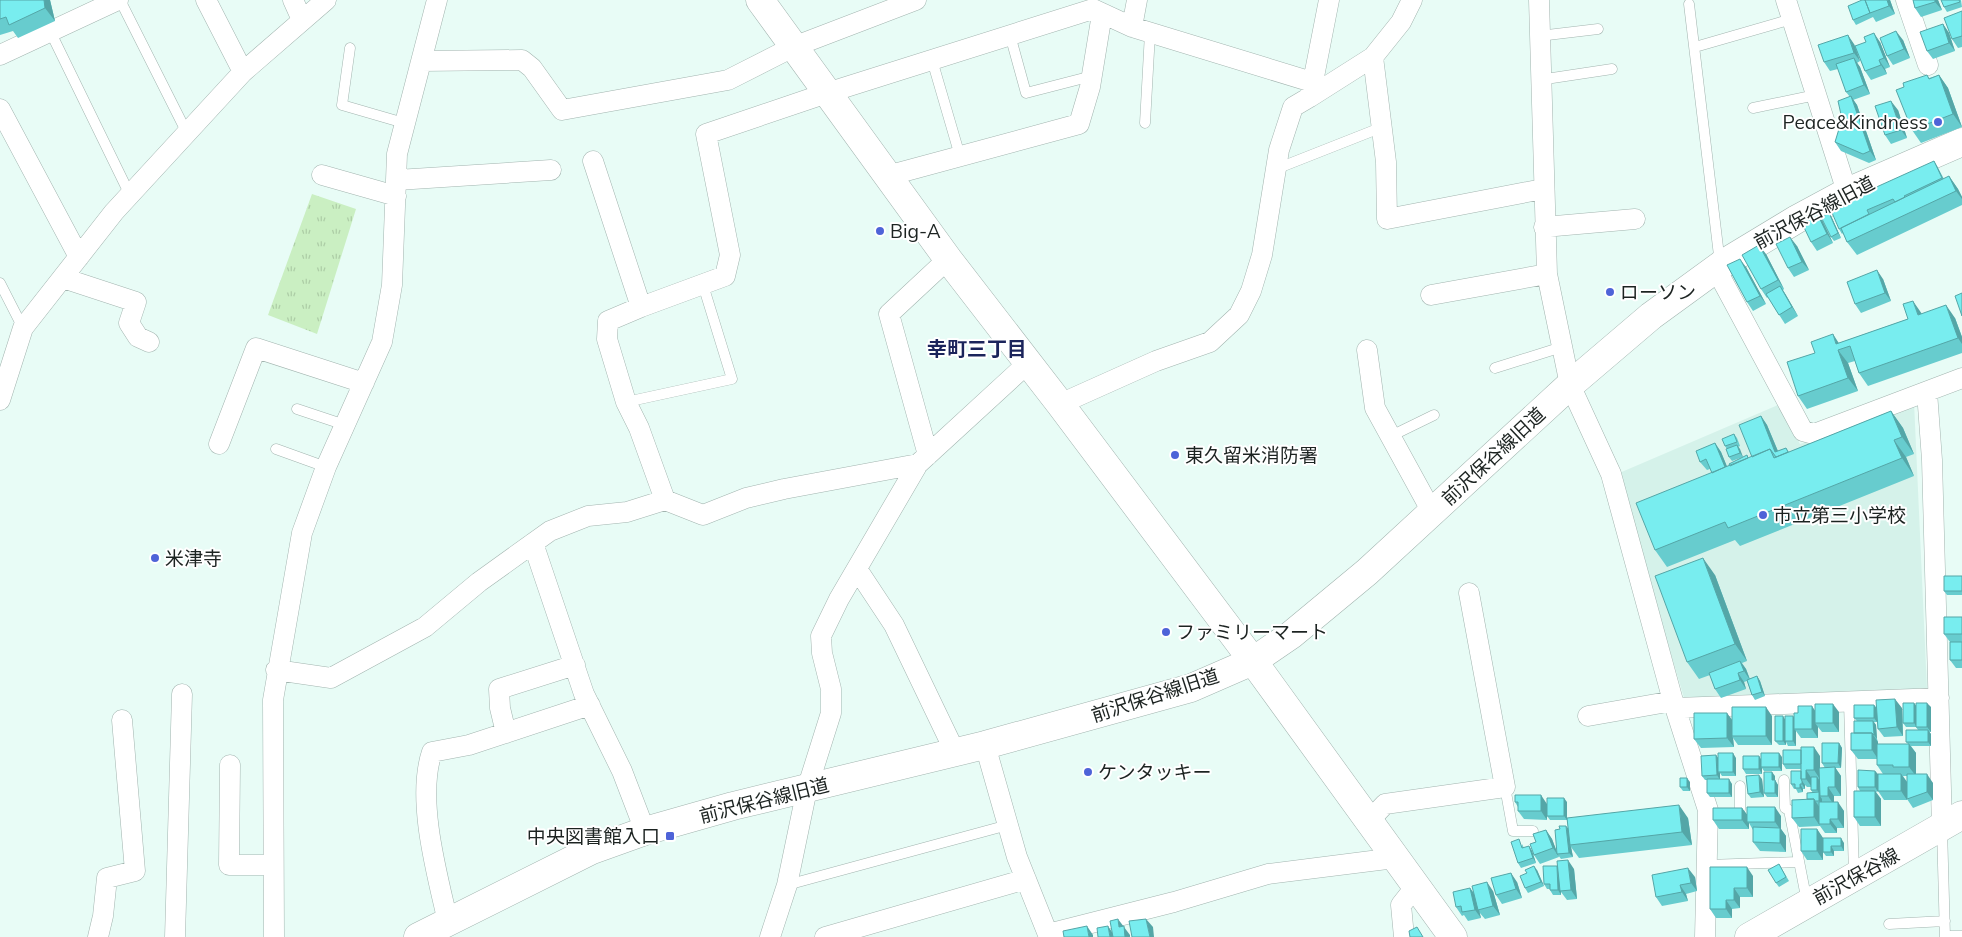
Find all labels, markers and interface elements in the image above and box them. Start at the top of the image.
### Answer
place label: Peace&Kindness [1783,110,1928,134]
marker: Peace&Kindness [1932,116,1944,128]
street label: 前沢保谷線旧道 [1750,170,1878,254]
place label: Big-A [890,219,941,243]
marker: Big-A [874,225,886,237]
place label: ローソン [1620,280,1696,304]
marker: ローソン [1604,286,1616,298]
district label: 幸町三丁目 [927,336,1027,361]
street label: 前沢保谷線旧道 [1436,402,1550,510]
place label: 東久留米消防署 [1185,443,1318,467]
marker: 東久留米消防署 [1169,449,1181,461]
place label: 市立第三小学校 [1773,503,1906,527]
marker: 市立第三小学校 [1757,509,1769,521]
place label: 米津寺 [165,546,222,570]
marker: 米津寺 [149,552,161,564]
place label: ファミリーマート [1176,620,1328,644]
marker: ファミリーマート [1160,626,1172,638]
street label: 前沢保谷線旧道 [1088,663,1222,727]
place label: ケンタッキー [1098,760,1211,784]
marker: ケンタッキー [1082,766,1094,778]
street label: 前沢保谷線旧道 [697,772,831,828]
place label: 中央図書館入口 [527,824,660,848]
marker: 中央図書館入口 [664,830,676,842]
street label: 前沢保谷線 [1809,842,1903,910]

